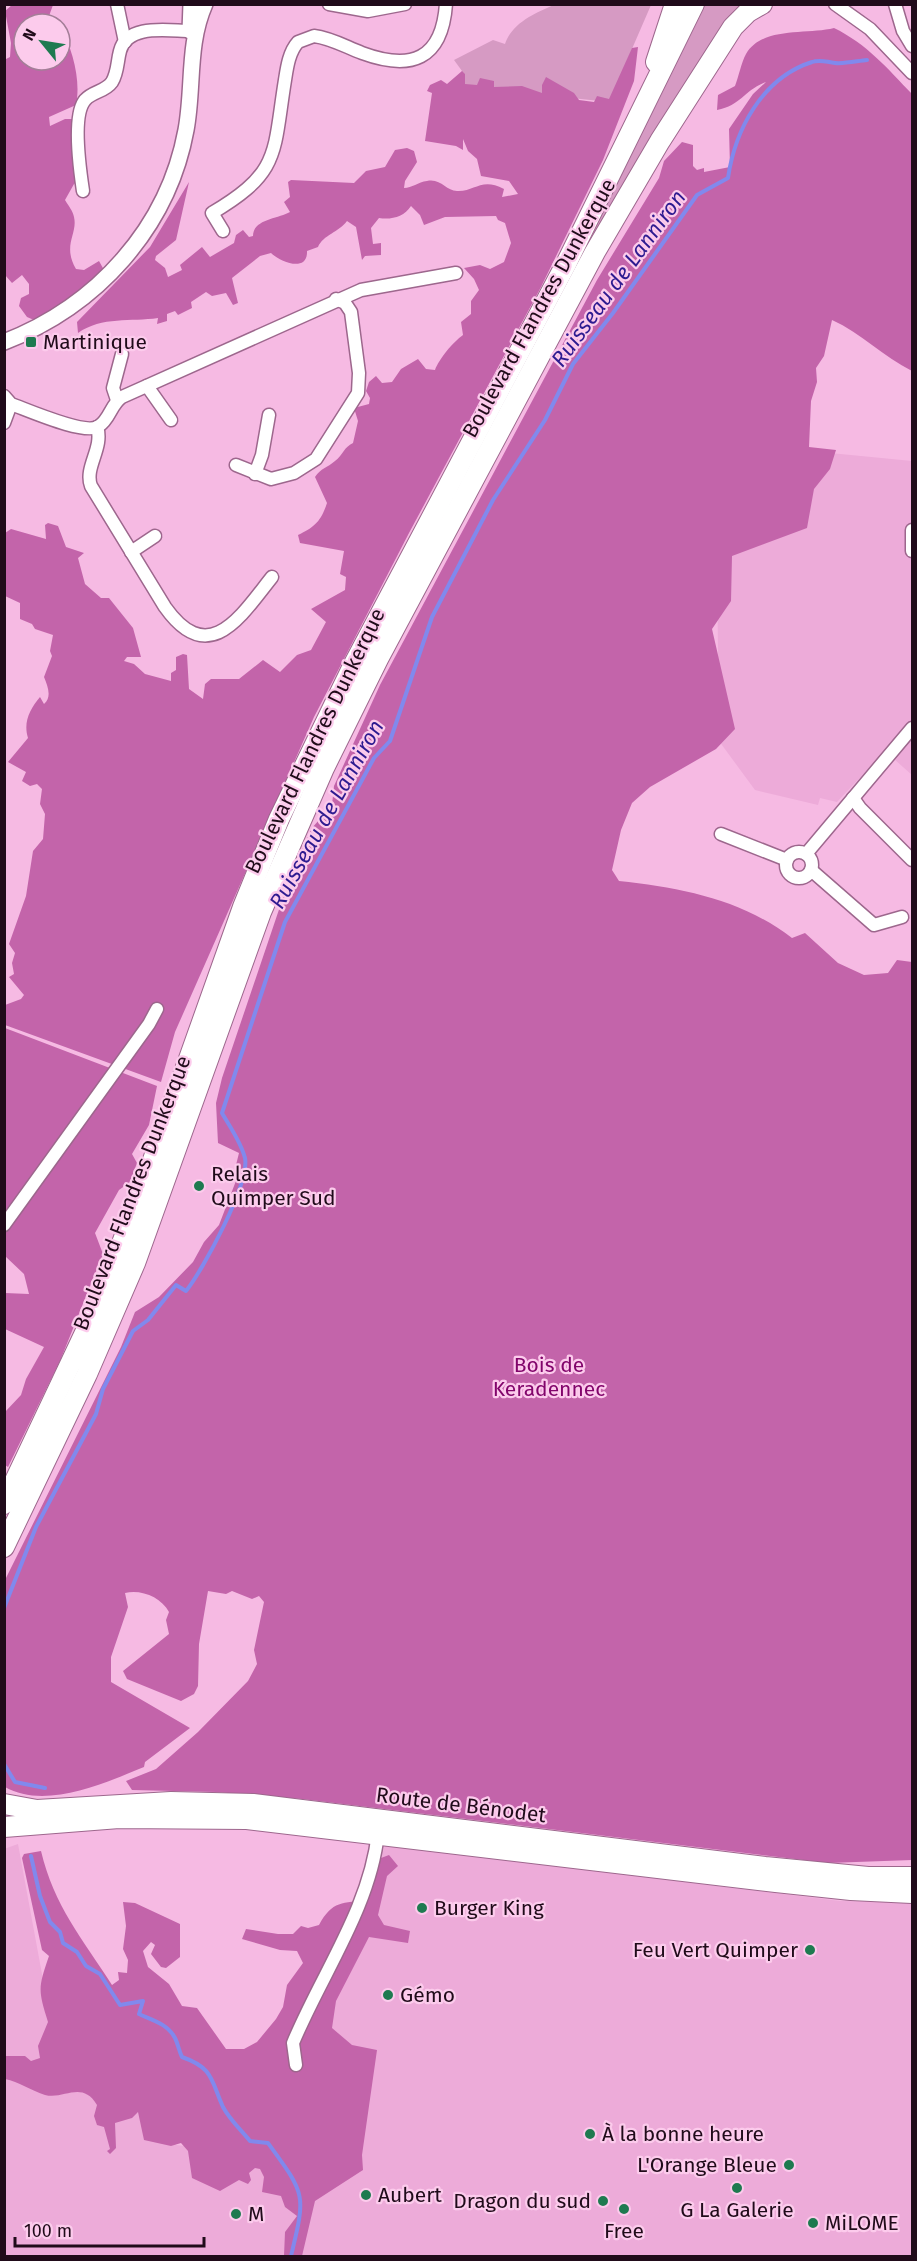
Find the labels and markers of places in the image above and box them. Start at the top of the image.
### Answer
place label: Martinique [43,329,147,355]
marker: Martinique [24,335,38,349]
place label: Relais Quimper Sud [211,1161,335,1211]
marker: Relais Quimper Sud [192,1179,206,1193]
place label: Burger King [434,1895,544,1921]
marker: Burger King [415,1901,429,1915]
place label: Feu Vert Quimper [633,1937,798,1963]
marker: Feu Vert Quimper [803,1943,817,1957]
place label: Gémo [400,1982,455,2008]
marker: Gémo [381,1988,395,2002]
place label: À la bonne heure [602,2121,764,2147]
marker: À la bonne heure [583,2127,597,2141]
place label: L'Orange Bleue [637,2152,777,2178]
marker: L'Orange Bleue [782,2158,796,2172]
marker: G La Galerie [730,2181,744,2195]
place label: Aubert [378,2182,442,2208]
marker: Aubert [359,2188,373,2202]
place label: Dragon du sud [453,2188,591,2214]
marker: Dragon du sud [596,2194,610,2208]
place label: G La Galerie [680,2197,794,2223]
place label: M [248,2201,264,2227]
marker: Free [617,2202,631,2216]
marker: M [229,2207,243,2221]
place label: MiLOME [825,2210,899,2236]
marker: MiLOME [806,2216,820,2230]
place label: Free [604,2218,644,2244]

